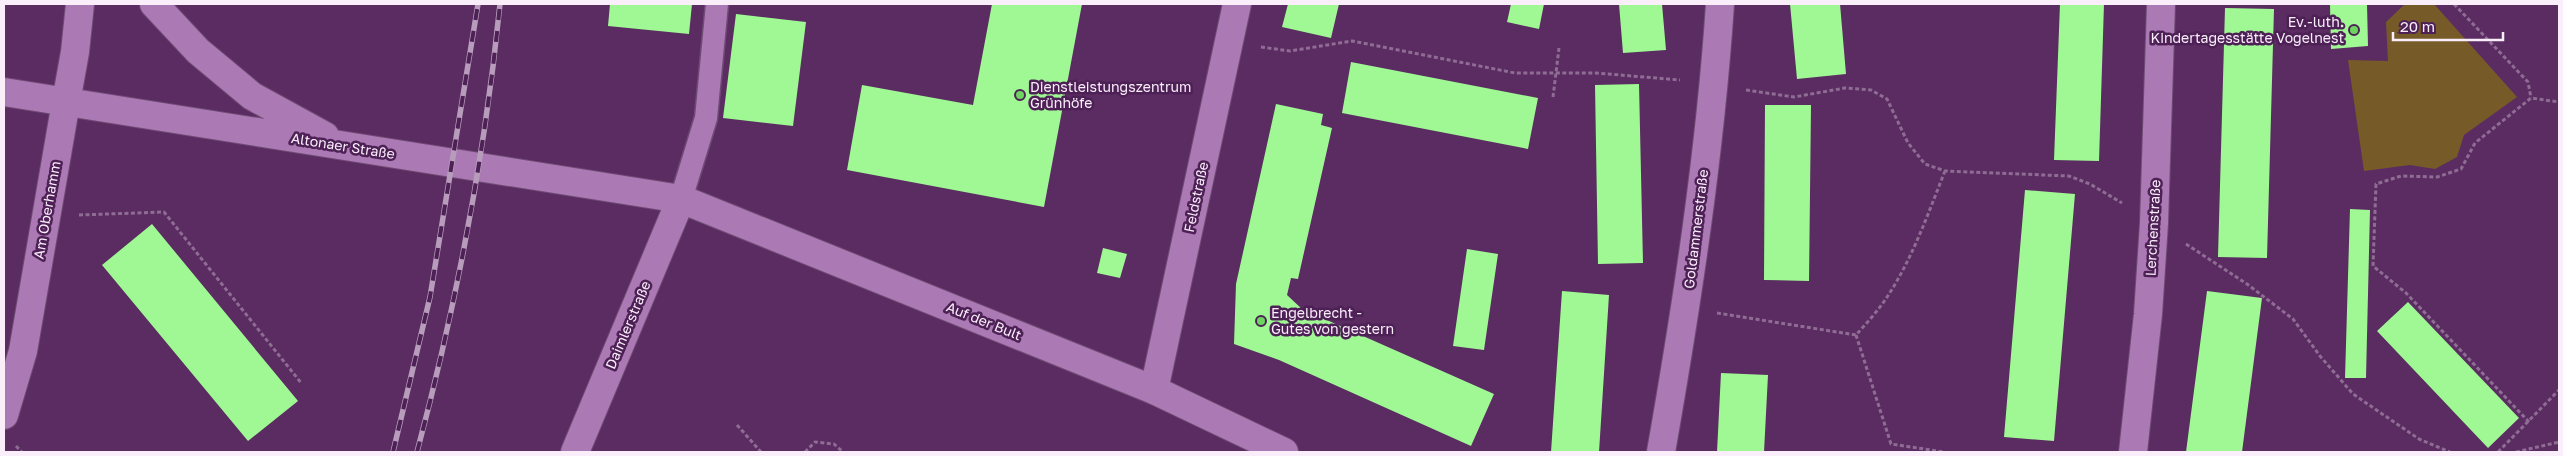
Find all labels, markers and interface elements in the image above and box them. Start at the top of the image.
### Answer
scale bar [2393,10,2503,42]
place label: Ev.-luth. Kindertagesstätte Vogelnest [2150,13,2344,46]
text: 20 m [2400,17,2435,35]
marker: Ev.-luth. Kindertagesstätte Vogelnest [2348,24,2360,36]
place label: Dienstleistungszentrum Grünhöfe [1030,78,1191,111]
marker: Dienstleistungszentrum Grünhöfe [1014,89,1026,101]
street label: Altonaer Straße [290,129,396,162]
street label: Am Oberhamm [30,160,63,260]
street label: Feldstraße [1180,160,1211,234]
street label: Goldammerstraße [1680,168,1711,290]
street label: Lerchenstraße [2141,179,2164,277]
street label: Daimlerstraße [601,278,654,372]
street label: Auf der Bult [944,298,1024,343]
place label: Engelbrecht - Gutes von gestern [1271,304,1394,337]
marker: Engelbrecht - Gutes von gestern [1255,315,1267,327]

